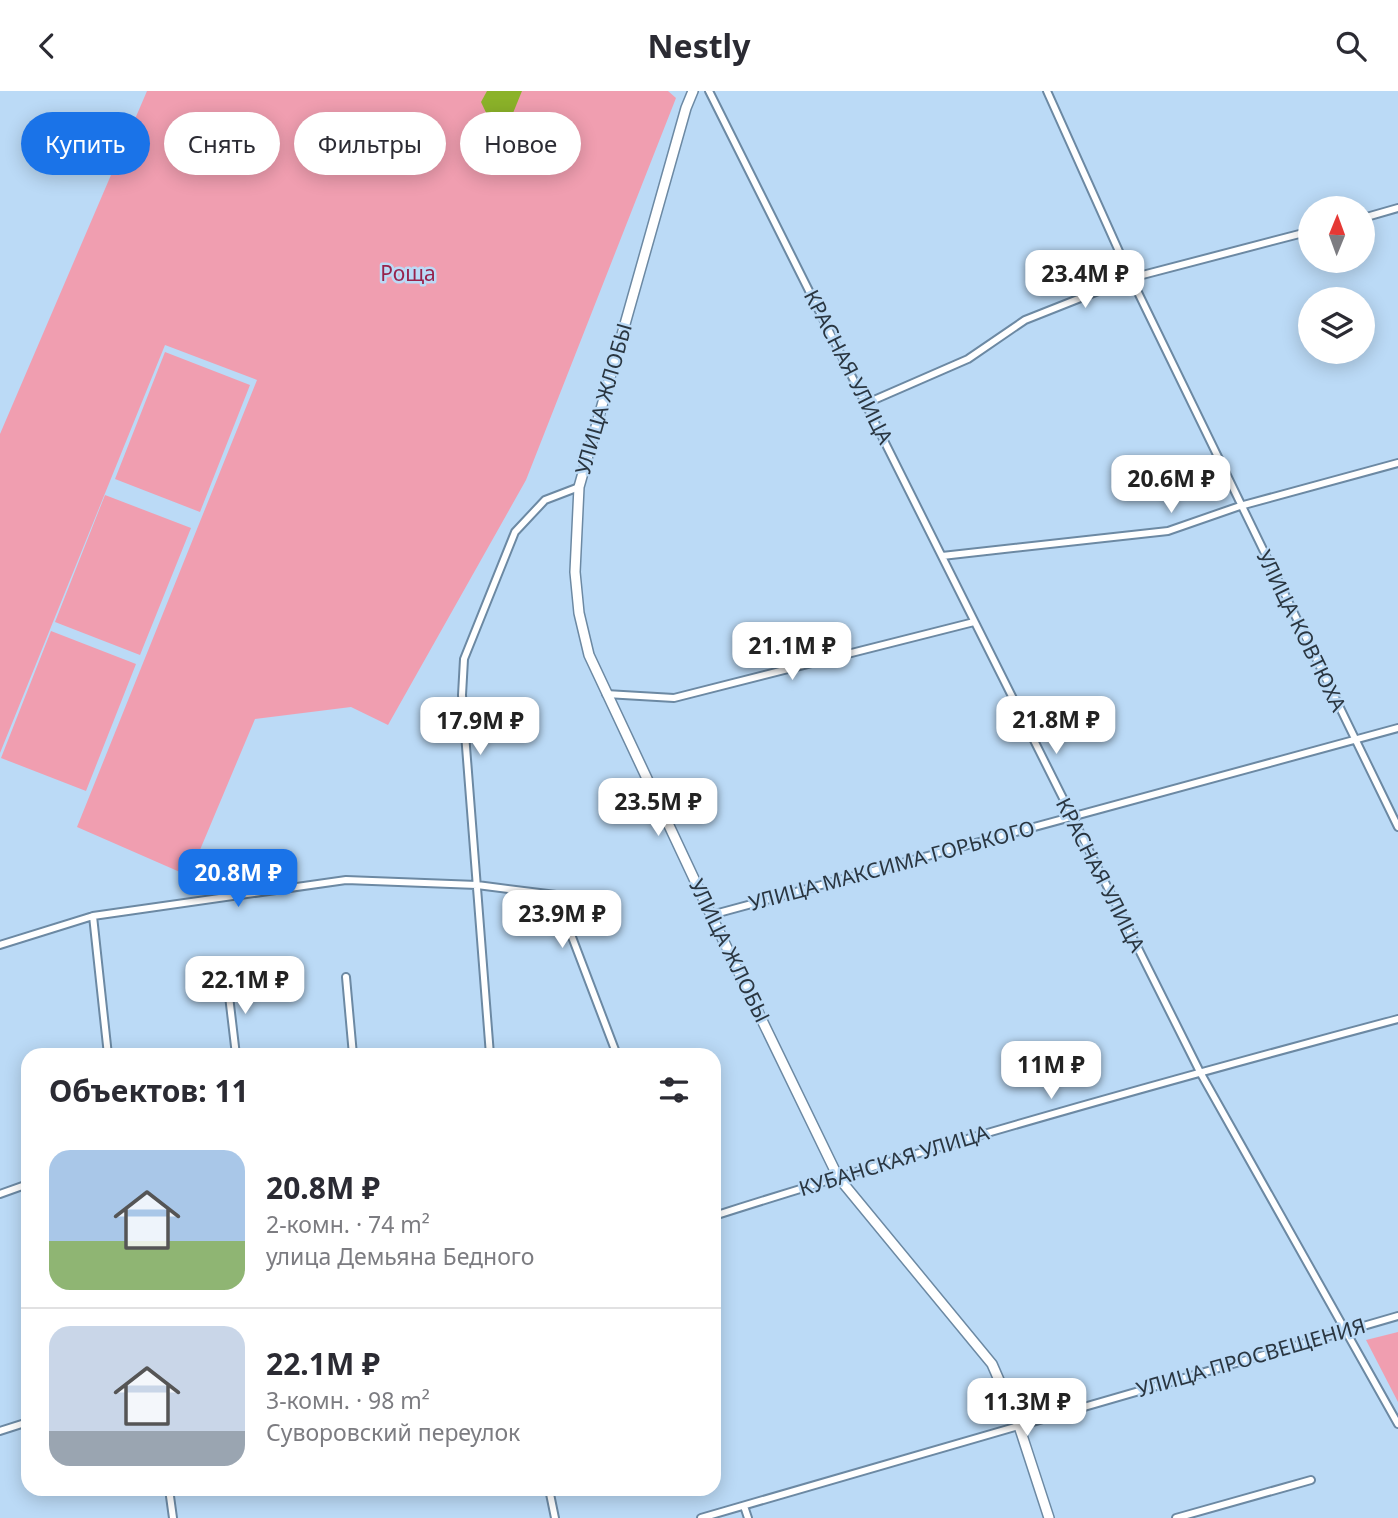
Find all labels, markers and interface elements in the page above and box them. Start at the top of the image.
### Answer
text: Nestly [648,24,750,67]
icon: back [28,27,66,65]
icon: search [1332,27,1370,65]
chip: Купить [21,112,150,175]
chip: Снять [164,112,280,175]
chip: Фильтры [294,112,446,175]
chip: Новое [460,112,581,175]
north arrow [1298,196,1376,273]
map controls [1298,196,1375,364]
pin: 23.4M ₽ [1020,251,1150,310]
text: 23.4M ₽ [1041,257,1129,289]
park label: Роща [380,259,436,287]
street label: КРАСНАЯ УЛИЦА [798,285,900,449]
button: layers [1298,287,1375,364]
street label: УЛИЦА ЖЛОБЫ [568,320,638,478]
pin: 20.6M ₽ [1106,455,1236,515]
text: 20.6M ₽ [1127,462,1215,494]
street label: УЛИЦА КОВТЮХА [1251,545,1353,716]
pin: 21.1M ₽ [727,623,857,682]
text: 21.1M ₽ [748,629,836,661]
pin: 17.9M ₽ [415,697,545,757]
pin: 21.8M ₽ [991,697,1121,756]
text: 21.8M ₽ [1012,703,1100,735]
text: 17.9M ₽ [436,704,524,736]
pin: 23.5M ₽ [593,779,723,838]
text: 23.5M ₽ [614,785,702,817]
street label: КРАСНАЯ УЛИЦА [1050,793,1152,957]
street label: УЛИЦА МАКСИМА ГОРЬКОГО [746,813,1038,917]
pin: 20.8M ₽ [173,849,303,909]
text: 20.8M ₽ [194,856,282,888]
street label: УЛИЦА ЖЛОБЫ [683,874,777,1027]
pin: 23.9M ₽ [497,891,627,950]
text: 23.9M ₽ [518,897,606,929]
pin: 22.1M ₽ [180,957,310,1016]
text: 22.1M ₽ [201,963,289,995]
pin: 11M ₽ [1002,1041,1100,1101]
text: 11M ₽ [1017,1048,1085,1080]
text: Объектов: 11 [49,1070,249,1111]
icon: filters [655,1071,693,1109]
street label: КУБАНСКАЯ УЛИЦА [795,1118,993,1202]
text: 20.8M ₽ [266,1167,380,1208]
icon: home [105,1178,189,1262]
text: 2-комн. · 74 m² [266,1208,430,1240]
text: улица Демьяна Бедного [266,1240,534,1272]
street label: УЛИЦА ПРОСВЕЩЕНИЯ [1133,1311,1368,1403]
text: 22.1M ₽ [266,1343,380,1384]
icon: home [105,1354,189,1438]
pin: 11.3M ₽ [962,1379,1092,1438]
text: 3-комн. · 98 m² [266,1384,430,1416]
text: 11.3M ₽ [983,1385,1071,1417]
text: Суворовский переулок [266,1416,520,1448]

